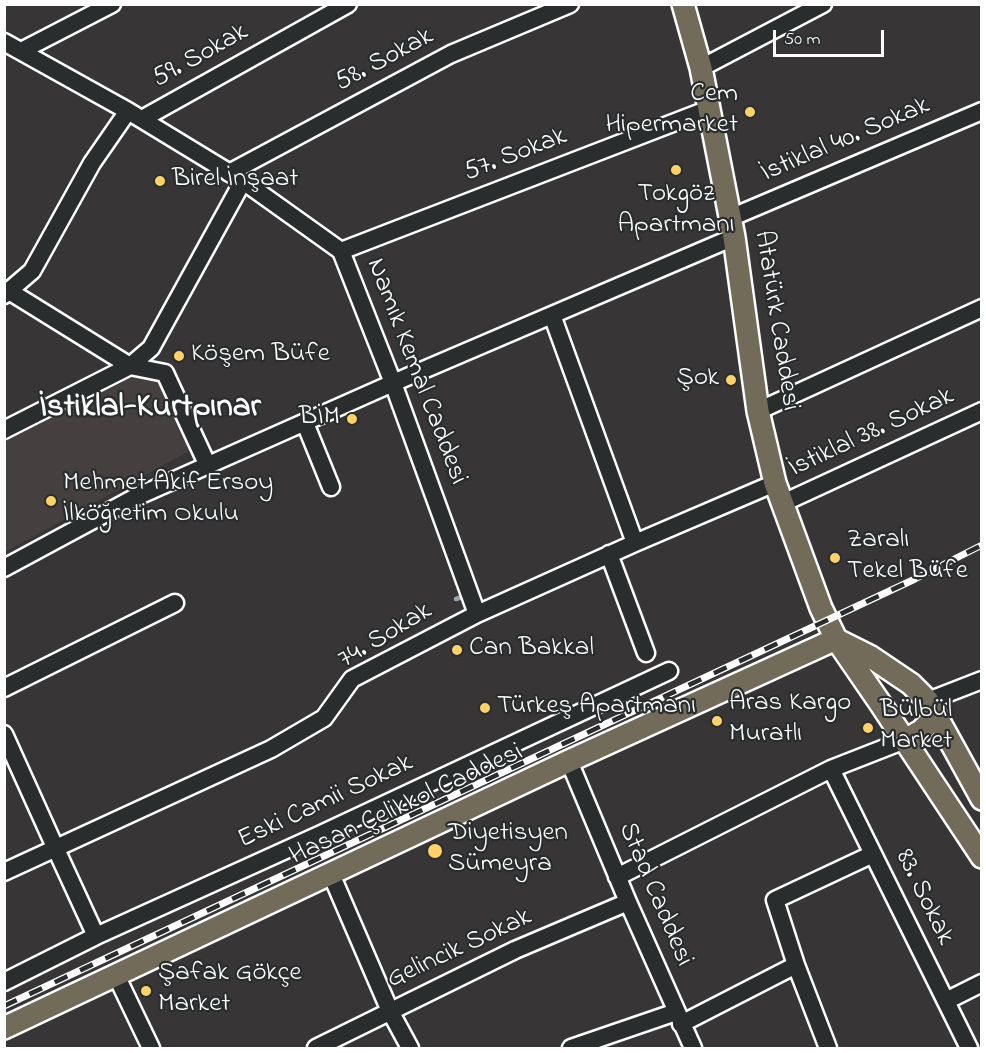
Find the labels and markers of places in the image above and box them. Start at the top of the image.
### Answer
place label: Cem Hipermarket [605,80,738,143]
marker: Cem Hipermarket [743,105,757,119]
marker: Tokgöz Apartmanı [669,163,683,177]
place label: Birel İnşaat [172,165,298,197]
marker: Birel İnşaat [153,174,167,188]
place label: Tokgöz Apartmanı [617,180,735,243]
place label: Köşem Büfe [191,340,330,372]
marker: Köşem Büfe [172,349,186,363]
place label: Şok [677,364,719,396]
marker: Şok [724,373,738,387]
place label: BİM [299,403,340,435]
marker: BİM [345,412,359,426]
place label: Mehmet Akif Ersoy İlköğretim Okulu [63,469,273,532]
marker: Mehmet Akif Ersoy İlköğretim Okulu [44,494,58,508]
place label: Zaralı Tekel Büfe [847,526,968,589]
marker: Zaralı Tekel Büfe [828,551,842,565]
place label: Can Bakkal [469,634,594,666]
marker: Can Bakkal [450,643,464,657]
place label: Aras Kargo Muratlı [729,689,851,752]
place label: Türkeş Apartmanı [497,692,696,724]
place label: Bülbül Market [880,696,952,759]
marker: Türkeş Apartmanı [478,701,492,715]
marker: Aras Kargo Muratlı [710,714,724,728]
marker: Bülbül Market [861,721,875,735]
place label: Diyetisyen Sümeyra [448,819,568,882]
marker: Diyetisyen Sümeyra [426,842,444,860]
place label: Şafak Gökçe Market [158,959,302,1022]
marker: Şafak Gökçe Market [139,984,153,998]

